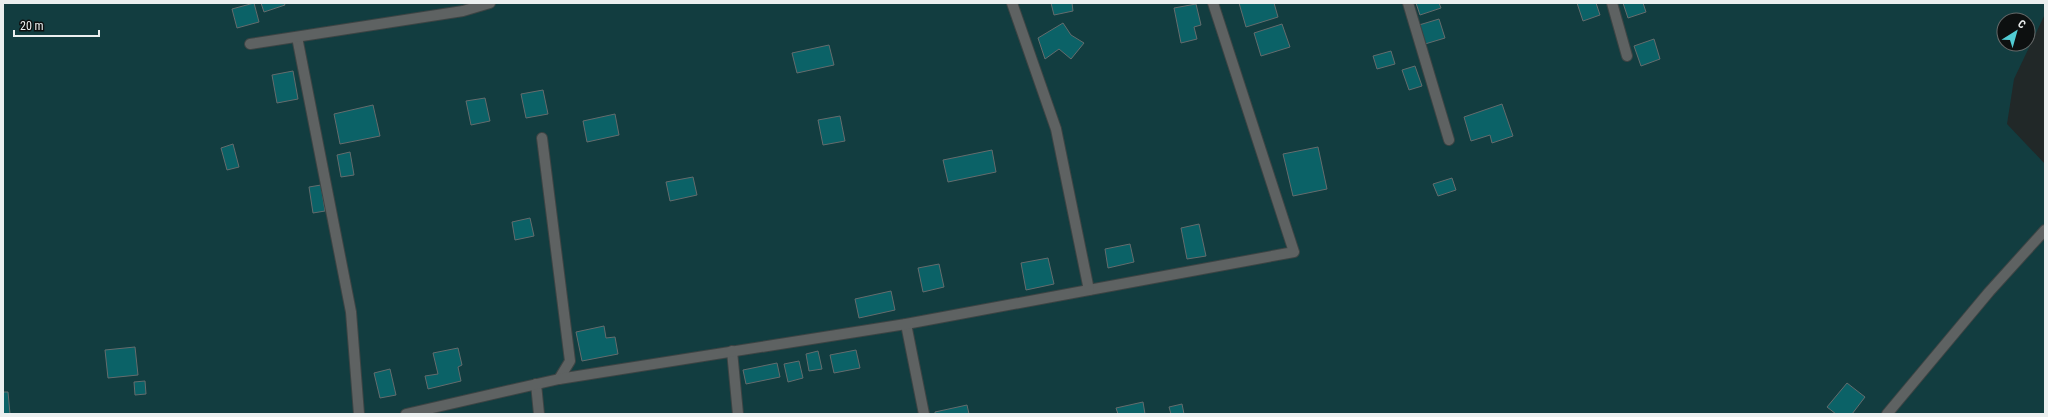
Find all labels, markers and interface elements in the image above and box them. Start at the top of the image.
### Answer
scale bar [14,12,99,38]
north arrow [1996,12,2036,52]
text: С [2015,17,2028,31]
text: 20 m [20,19,44,33]

